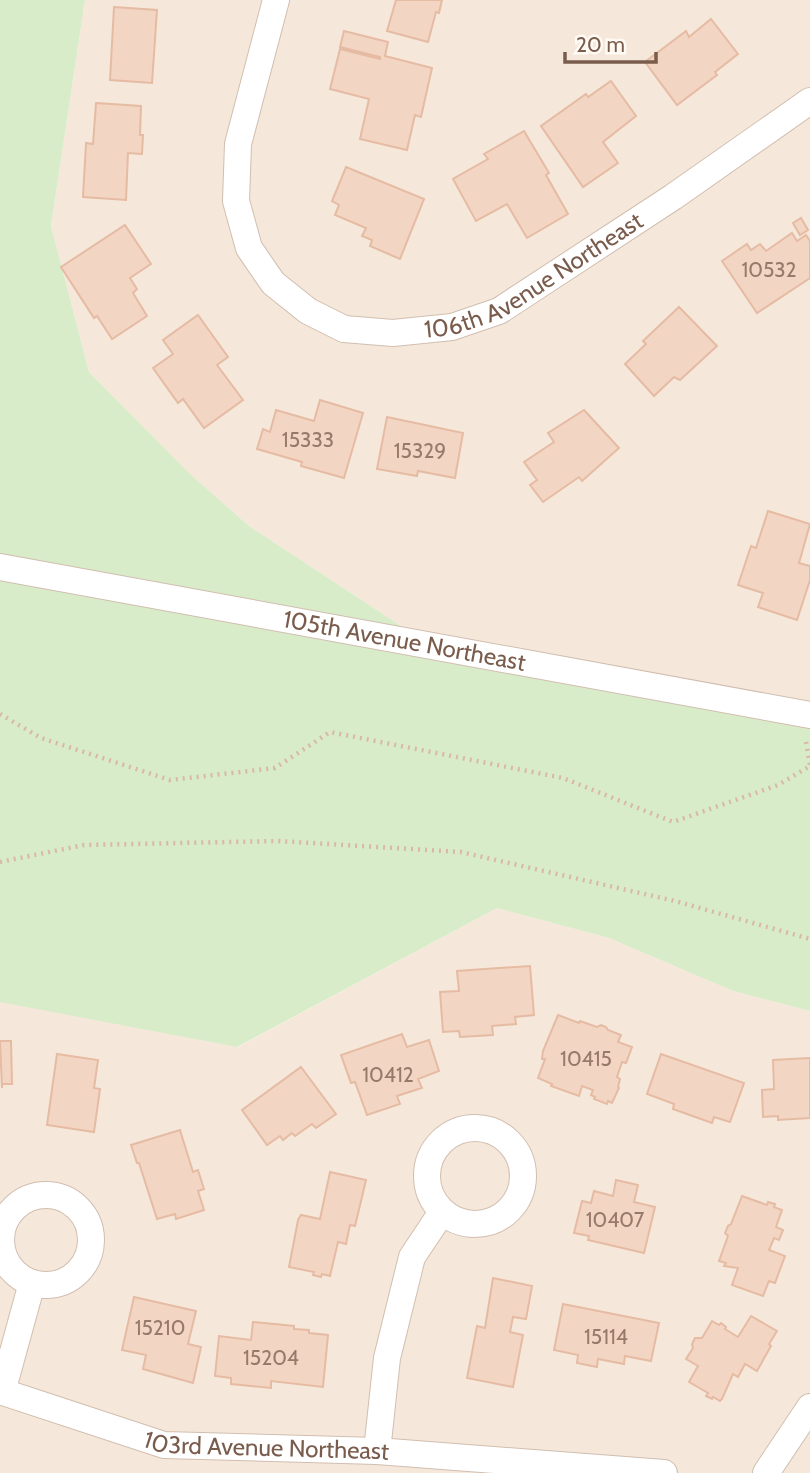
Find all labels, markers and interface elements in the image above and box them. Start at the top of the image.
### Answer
scale bar [565,21,656,65]
text: 20 m [576,32,625,57]
street label: 106th Avenue Northeast [423,206,648,344]
house number: 10532 [741,257,797,282]
house number: 15333 [282,427,334,452]
house number: 15329 [394,438,446,463]
street label: 105th Avenue Northeast [281,604,528,677]
house number: 10415 [560,1046,612,1071]
house number: 10412 [362,1062,414,1087]
house number: 10407 [586,1207,645,1232]
house number: 15210 [135,1315,185,1340]
house number: 15114 [584,1324,628,1349]
house number: 15204 [243,1345,299,1370]
street label: 103rd Avenue Northeast [140,1424,390,1466]

